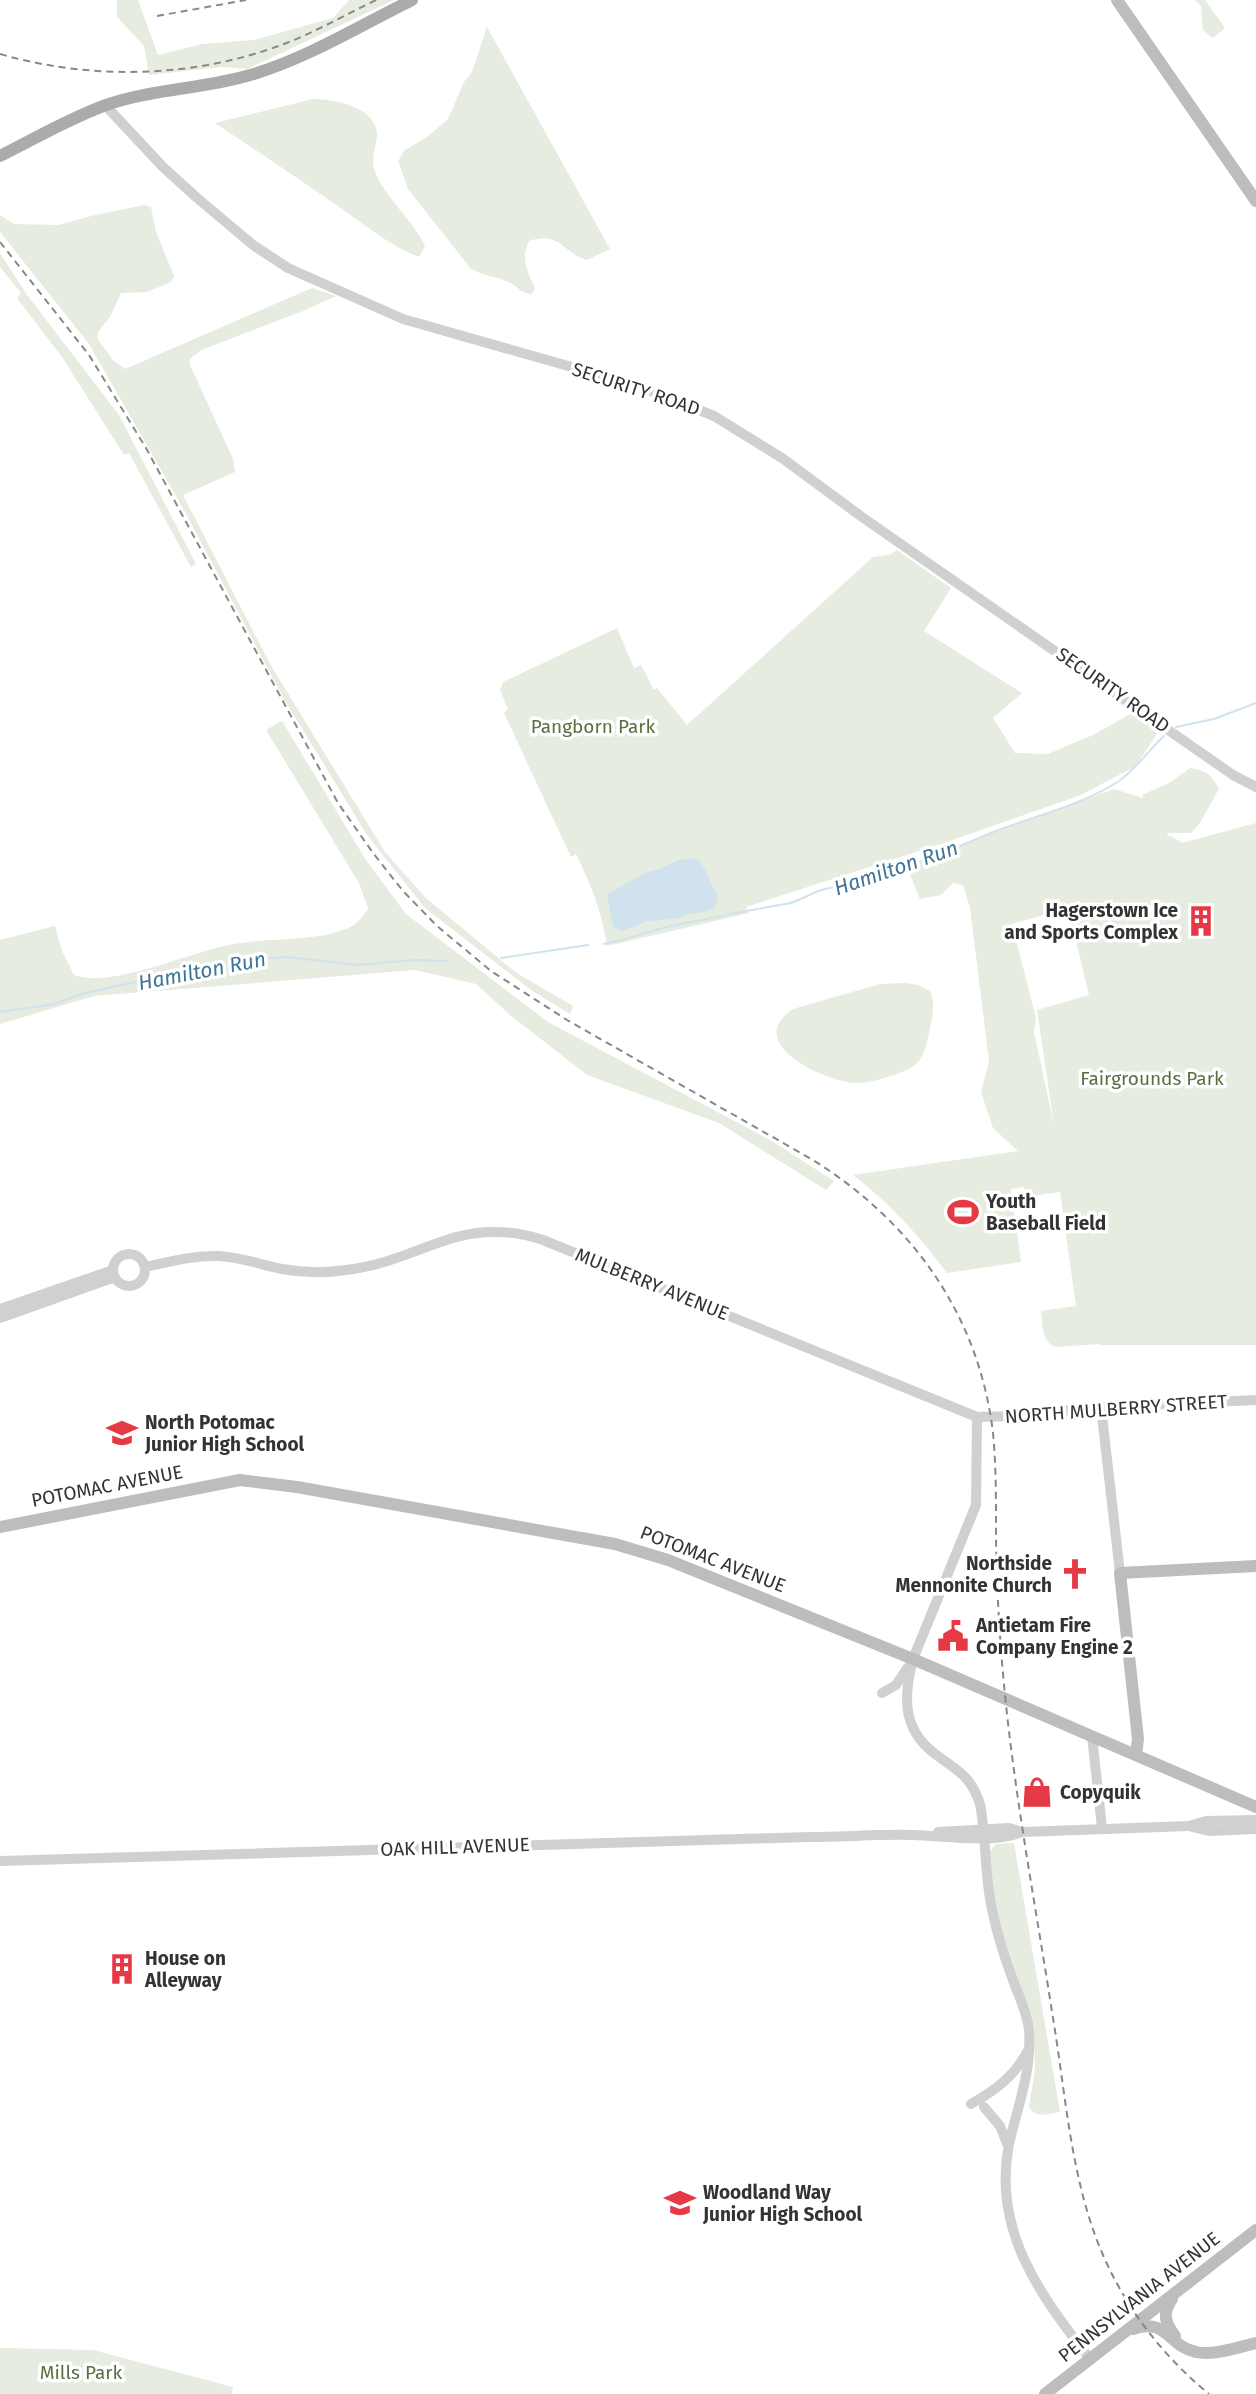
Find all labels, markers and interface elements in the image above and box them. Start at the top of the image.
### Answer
street label: SECURITY ROAD [569,357,703,421]
street label: SECURITY ROAD [1052,642,1174,738]
park label: Pangborn Park [531,715,656,738]
water label: Hamilton Run [831,835,961,901]
place label: Hagerstown Ice and Sports Complex [1004,899,1178,944]
building icon: Hagerstown Ice and Sports Complex [1184,904,1218,938]
water label: Hamilton Run [136,946,268,996]
park label: Fairgrounds Park [1080,1067,1224,1090]
place label: Youth Baseball Field [985,1190,1106,1235]
sports icon: Youth Baseball Field [946,1195,980,1229]
street label: MULBERRY AVENUE [572,1243,732,1325]
street label: NORTH MULBERRY STREET [1004,1390,1228,1428]
place label: North Potomac Junior High School [144,1411,305,1456]
school or university icon: North Potomac Junior High School [105,1416,139,1450]
street label: POTOMAC AVENUE [29,1460,185,1512]
street label: POTOMAC AVENUE [637,1521,789,1597]
place label: Northside Mennonite Church [896,1552,1052,1597]
church icon: Northside Mennonite Church [1058,1557,1092,1591]
place label: Antietam Fire Company Engine 2 [975,1614,1133,1659]
public building icon: Antietam Fire Company Engine 2 [936,1619,970,1653]
shop icon: Copyquik [1020,1775,1054,1809]
place label: Copyquik [1060,1781,1141,1804]
street label: OAK HILL AVENUE [380,1833,530,1861]
place label: House on Alleyway [144,1947,226,1992]
building icon: House on Alleyway [105,1952,139,1986]
place label: Woodland Way Junior High School [702,2181,863,2226]
school or university icon: Woodland Way Junior High School [663,2186,697,2220]
street label: PENNSYLVANIA AVENUE [1054,2227,1224,2367]
park label: Mills Park [40,2361,123,2384]

